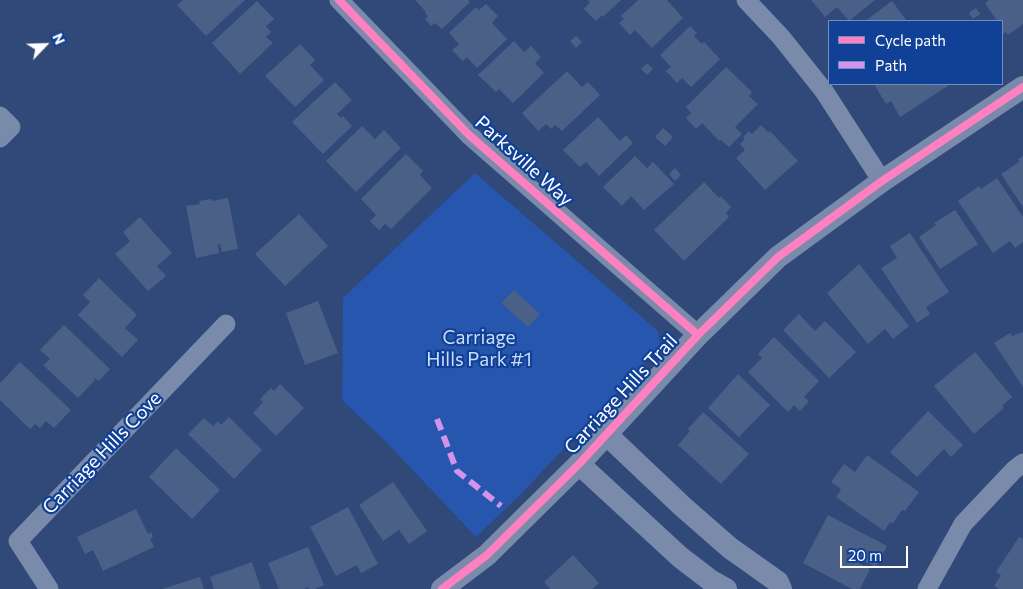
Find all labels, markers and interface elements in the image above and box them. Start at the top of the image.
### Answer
north arrow [20,20,70,70]
legend [828,20,1003,85]
text: N [49,30,69,47]
text: Cycle path [875,31,946,49]
text: Path [875,56,907,74]
street label: Parksville Way [470,111,578,211]
park label: Carriage Hills Park #1 [426,327,532,371]
street label: Carriage Hills Trail [560,329,682,459]
street label: Carriage Hills Cove [38,387,166,519]
scale bar [843,536,910,568]
text: 20 m [848,546,882,564]

